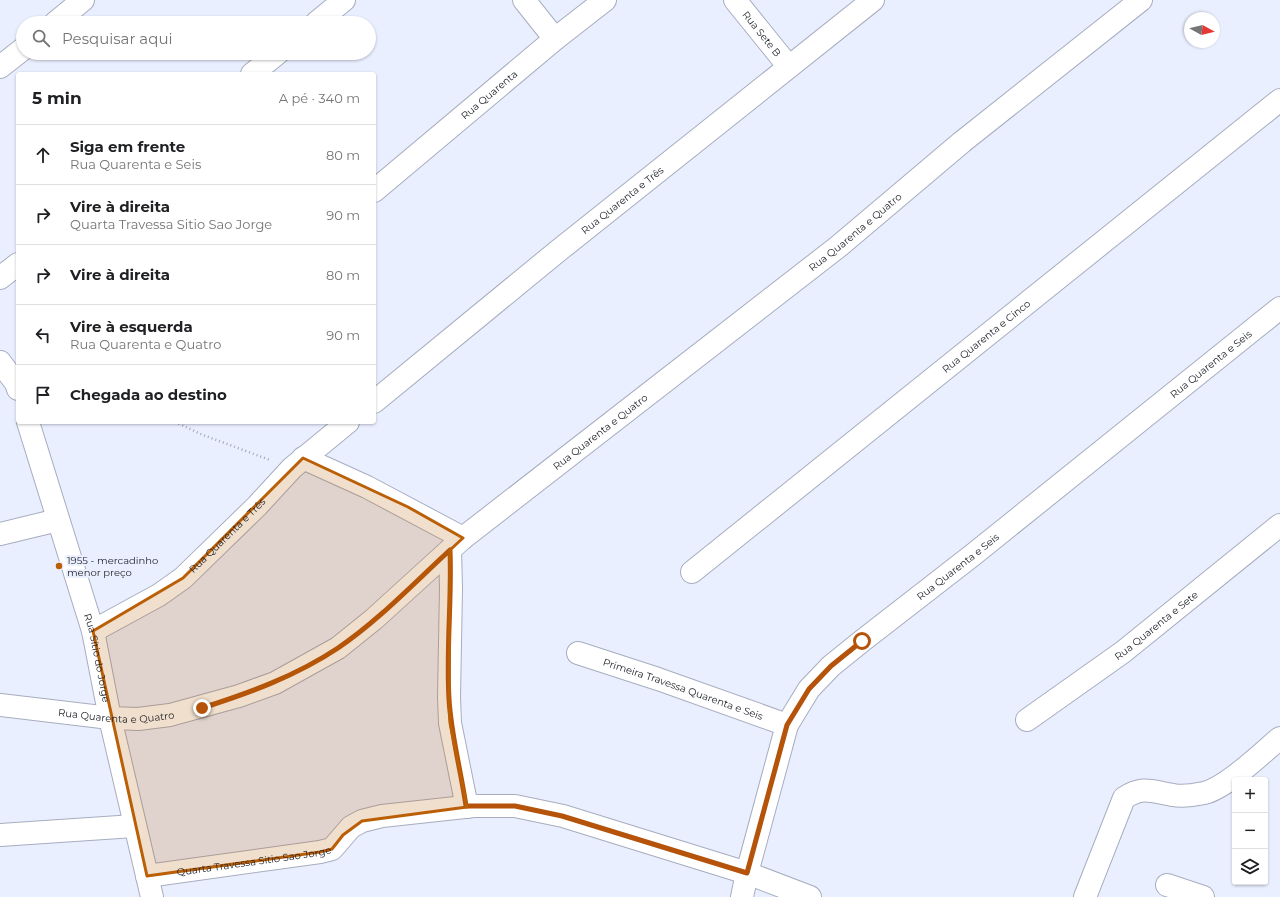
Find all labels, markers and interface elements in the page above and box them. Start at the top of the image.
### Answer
street label: Rua Sete B [739,8,784,59]
north arrow [1184,12,1220,48]
search box [16,16,376,60]
icon: search [30,27,52,49]
text: Pesquisar aqui [62,29,173,48]
street label: Rua Quarenta [458,67,520,122]
text: 5 min [32,88,82,108]
text: A pé · 340 m [279,90,360,106]
text: Siga em frente [70,137,185,156]
icon: ahead [32,144,54,166]
text: 80 m [326,147,360,163]
text: Rua Quarenta e Seis [70,156,201,172]
street label: Rua Quarenta e Três [579,163,666,237]
street label: Rua Quarenta e Quatro [806,190,904,274]
text: Vire à direita [70,197,170,216]
icon: right [32,204,54,226]
text: 90 m [326,207,360,223]
text: Quarta Travessa Sitio Sao Jorge [70,216,272,232]
icon: right [32,264,54,286]
text: Vire à direita [70,265,170,284]
text: 80 m [326,267,360,283]
street label: Rua Quarenta e Cinco [939,297,1033,376]
text: Vire à esquerda [70,317,193,336]
icon: left [32,324,54,346]
text: 90 m [326,327,360,343]
street label: Rua Quarenta e Seis [1167,327,1254,401]
text: Rua Quarenta e Quatro [70,336,221,352]
icon: arrive [32,384,54,406]
text: Chegada ao destino [70,385,227,404]
street label: Rua Quarenta e Quatro [550,391,650,473]
street label: Rua Quarenta e Três [186,495,268,576]
street label: Rua Quarenta e Seis [914,530,1002,603]
place label: 1955 - mercadinho menor preço [67,554,158,579]
marker: 1955 - mercadinho menor preço [54,561,64,571]
street label: Rua Quarenta e Sete [1112,588,1201,663]
street label: Rua Sítio do Jorge [81,612,113,703]
route start [853,632,871,650]
street label: Primeira Travessa Quarenta e Seis [601,656,765,723]
route end [193,699,211,717]
street label: Rua Quarenta e Quatro [57,706,176,726]
map controls [1232,777,1268,885]
button: + [1232,777,1268,813]
button: − [1232,813,1268,849]
street label: Quarta Travessa Sitio Sao Jorge [176,843,333,879]
button: layers [1232,849,1268,885]

